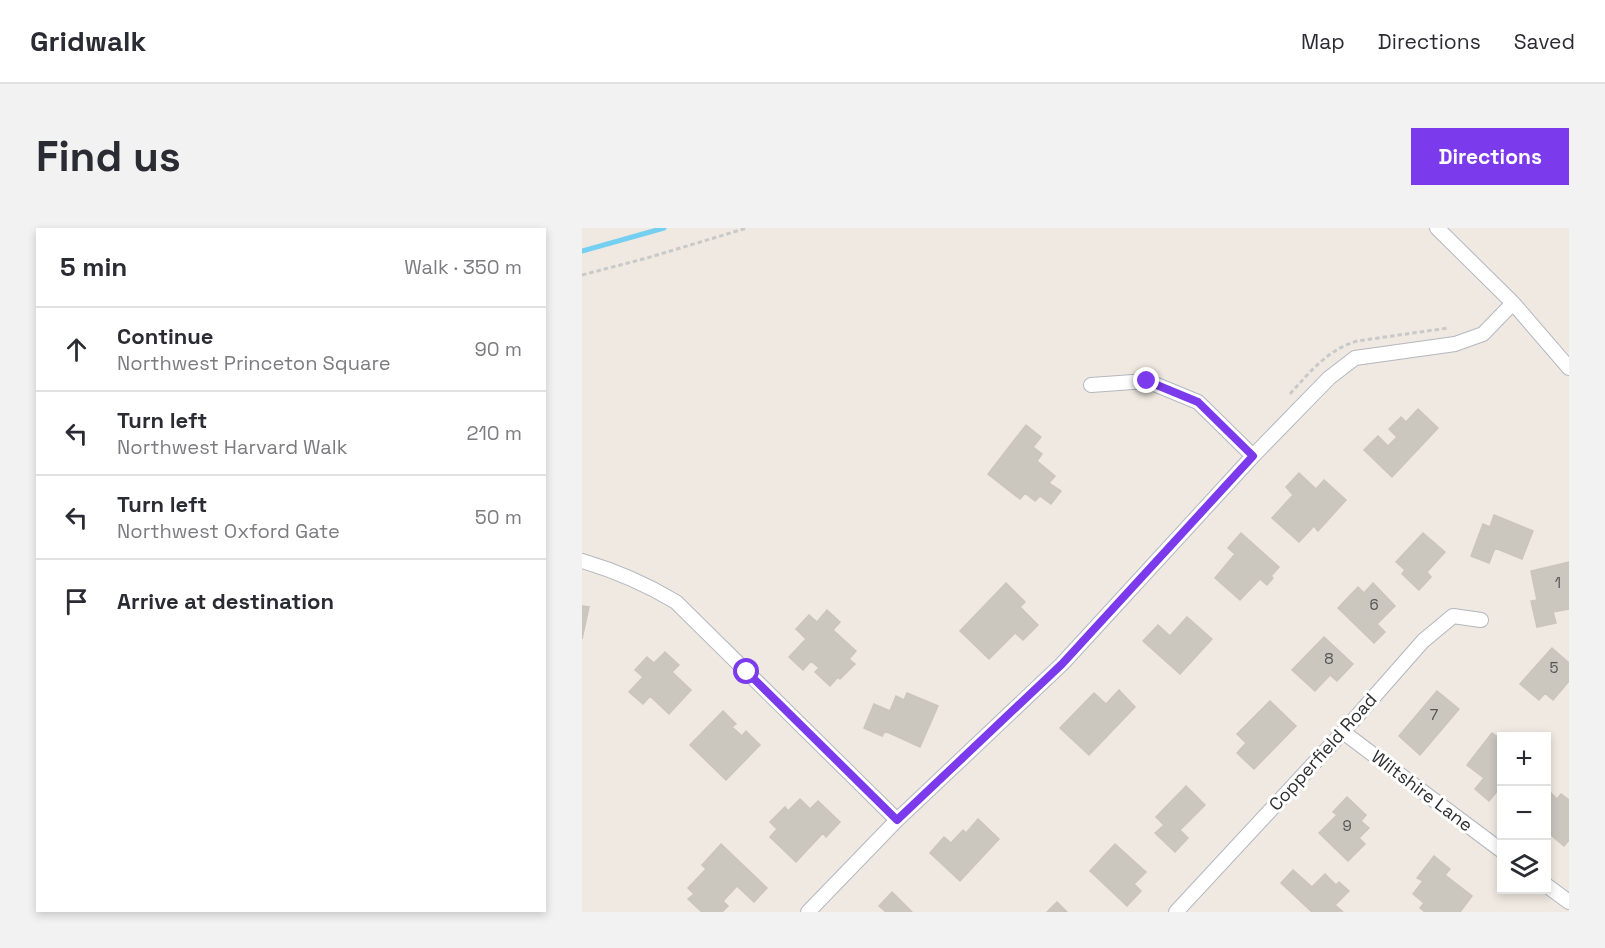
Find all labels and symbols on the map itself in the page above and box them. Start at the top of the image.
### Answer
route end [1133,367,1159,393]
house number: 1 [1555,573,1561,592]
house number: 6 [1369,595,1379,614]
house number: 8 [1324,649,1334,668]
route start [733,658,759,684]
house number: 5 [1550,658,1559,677]
street label: Copperfield Road [1264,688,1382,815]
house number: 7 [1430,705,1438,724]
street label: Wiltshire Lane [1367,745,1478,836]
house number: 9 [1342,816,1352,835]

